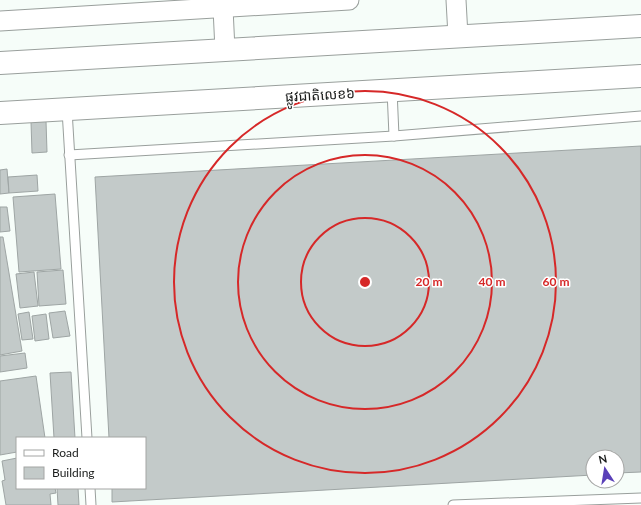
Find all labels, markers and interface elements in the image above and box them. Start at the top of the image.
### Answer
street label: ផ្លូវជាតិលេខ៦ [285,84,356,109]
text: 20 m [416,274,442,289]
text: 40 m [479,274,505,289]
text: 60 m [543,274,569,289]
centre of rings [358,275,372,289]
legend [16,437,146,489]
text: Road [52,445,79,460]
north arrow [585,449,625,489]
text: N [597,451,608,466]
text: Building [52,465,95,480]

